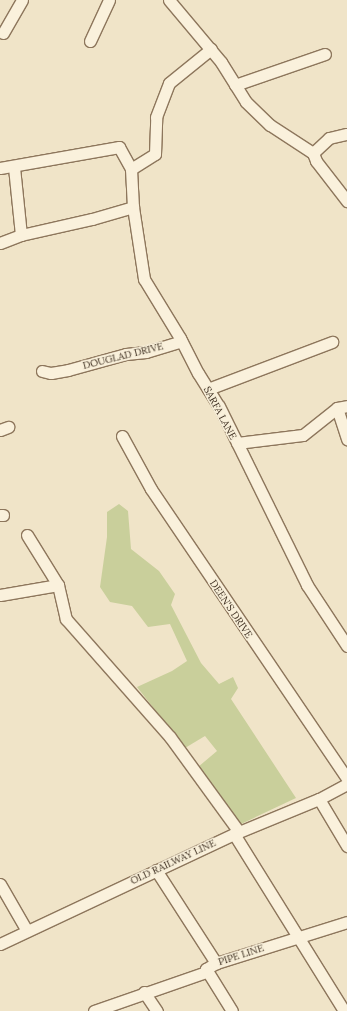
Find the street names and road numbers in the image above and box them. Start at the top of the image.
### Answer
street label: DOUGLAD DRIVE [82,340,164,372]
street label: SARFA LANE [201,384,239,442]
street label: DEEN'S DRIVE [207,578,255,640]
street label: OLD RAILWAY LINE [128,837,218,887]
street label: PIPE LINE [217,942,265,968]

